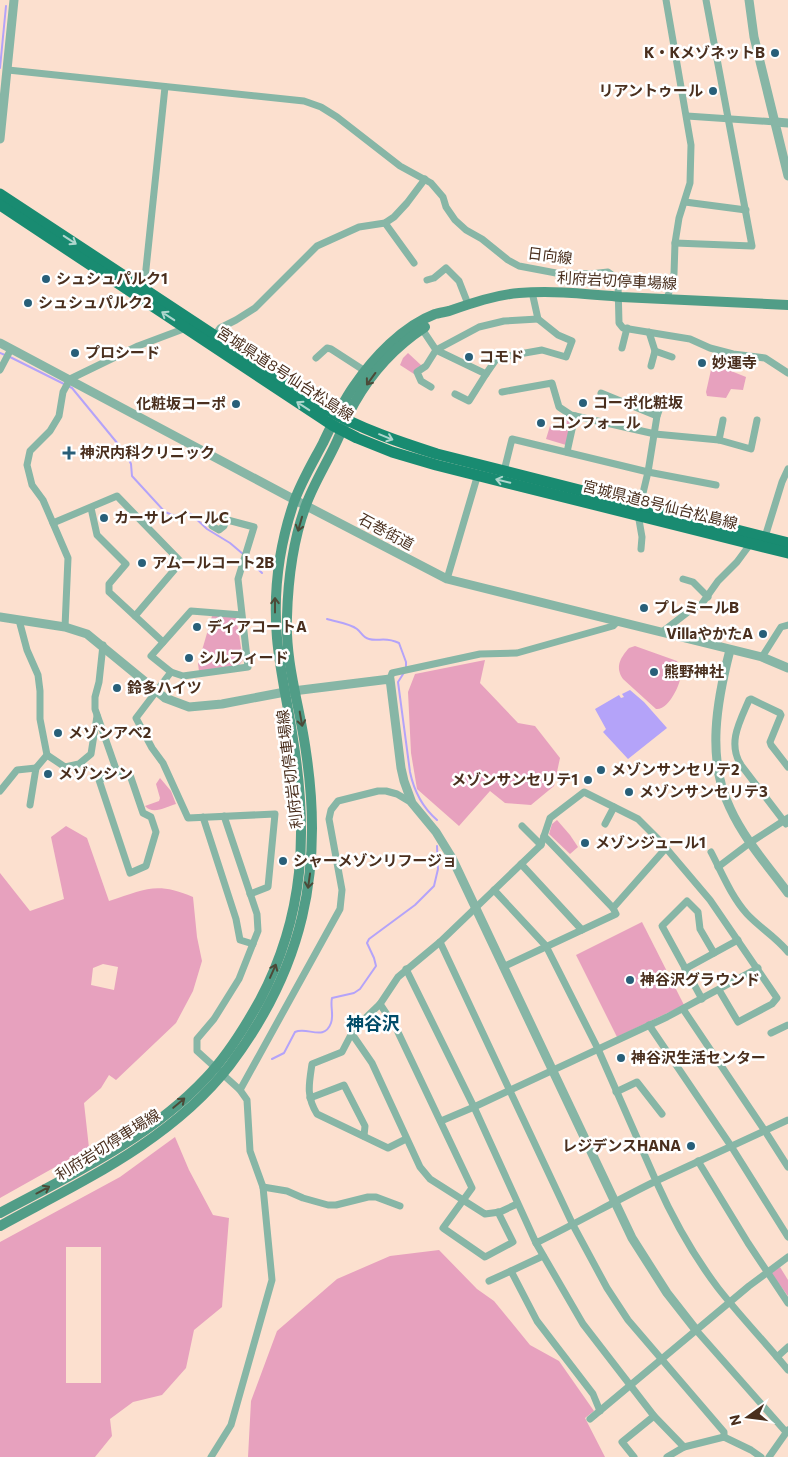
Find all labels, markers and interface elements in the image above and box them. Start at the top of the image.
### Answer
place label: K・KメゾネットB [644,43,765,61]
marker: K・KメゾネットB [769,47,781,59]
place label: リアントゥール [599,81,703,99]
marker: リアントゥール [707,85,719,97]
one-way arrow [63,235,77,245]
street label: 日向線 [527,243,574,267]
street label: 利府岩切停車場線 [557,268,677,292]
place label: シュシュパルク1 [56,269,168,287]
marker: シュシュパルク1 [40,273,52,285]
place label: シュシュパルク2 [38,293,152,311]
marker: シュシュパルク2 [22,297,34,309]
one-way arrow [161,311,175,321]
street label: 宮城県道8号仙台松島線 [214,322,357,424]
place label: プロシード [85,343,160,361]
marker: プロシード [69,347,81,359]
place label: コモド [479,347,524,365]
marker: コモド [463,351,475,363]
place label: 妙運寺 [712,353,757,371]
marker: 妙運寺 [696,357,708,369]
one-way arrow [365,372,376,385]
place label: コーポ化粧坂 [593,393,683,411]
place label: 化粧坂コーポ [136,394,226,412]
marker: コーポ化粧坂 [577,397,589,409]
marker: 化粧坂コーポ [230,398,242,410]
one-way arrow [297,401,311,411]
place label: コンフォール [551,413,641,431]
marker: コンフォール [535,417,547,429]
one-way arrow [378,432,393,442]
place label: 神沢内科クリニック [79,443,215,461]
marker: 神沢内科クリニック [62,446,76,460]
one-way arrow [496,476,512,485]
street label: 宮城県道8号仙台松島線 [581,476,740,532]
place label: カーサレイールC [114,508,229,526]
street label: 石巻街道 [356,509,417,553]
marker: カーサレイールC [98,512,110,524]
one-way arrow [295,516,304,532]
place label: アムールコート2B [152,553,274,571]
marker: アムールコート2B [136,557,148,569]
one-way arrow [270,597,280,614]
place label: プレミールB [654,598,739,616]
marker: プレミールB [638,602,650,614]
place label: ディアコートA [207,617,307,635]
marker: ディアコートA [191,621,203,633]
place label: VillaやかたA [666,624,753,642]
marker: VillaやかたA [757,628,769,640]
place label: シルフィード [199,648,289,666]
marker: シルフィード [183,652,195,664]
place label: 熊野神社 [664,662,724,680]
marker: 熊野神社 [648,666,660,678]
place label: 鈴多ハイツ [127,678,202,696]
marker: 鈴多ハイツ [111,682,123,694]
street label: 利府岩切停車場線 [273,708,305,830]
one-way arrow [296,711,306,727]
place label: メゾンアベ2 [68,723,151,741]
marker: メゾンアベ2 [52,727,64,739]
place label: メゾンサンセリテ2 [611,760,740,778]
place label: メゾンシン [58,764,133,782]
marker: メゾンサンセリテ2 [595,764,607,776]
marker: メゾンシン [42,768,54,780]
place label: メゾンサンセリテ1 [451,770,578,788]
marker: メゾンサンセリテ1 [582,774,594,786]
place label: メゾンサンセリテ3 [639,782,768,800]
marker: メゾンサンセリテ3 [623,786,635,798]
place label: メゾンジュール1 [595,833,706,851]
marker: メゾンジュール1 [579,837,591,849]
place label: シャーメゾンリフージョ [293,851,457,869]
marker: シャーメゾンリフージョ [277,855,289,867]
one-way arrow [304,872,314,888]
one-way arrow [268,964,278,979]
place label: 神谷沢グラウンド [639,970,760,988]
marker: 神谷沢グラウンド [624,974,636,986]
district label: 神谷沢 [346,1012,400,1034]
place label: 神谷沢生活センター [630,1048,766,1066]
marker: 神谷沢生活センター [615,1052,627,1064]
one-way arrow [173,1097,186,1108]
street label: 利府岩切停車場線 [52,1105,163,1184]
place label: レジデンスHANA [562,1136,681,1154]
marker: レジデンスHANA [685,1140,697,1152]
one-way arrow [35,1185,50,1194]
north arrow [723,1392,773,1442]
text: N [725,1413,744,1427]

